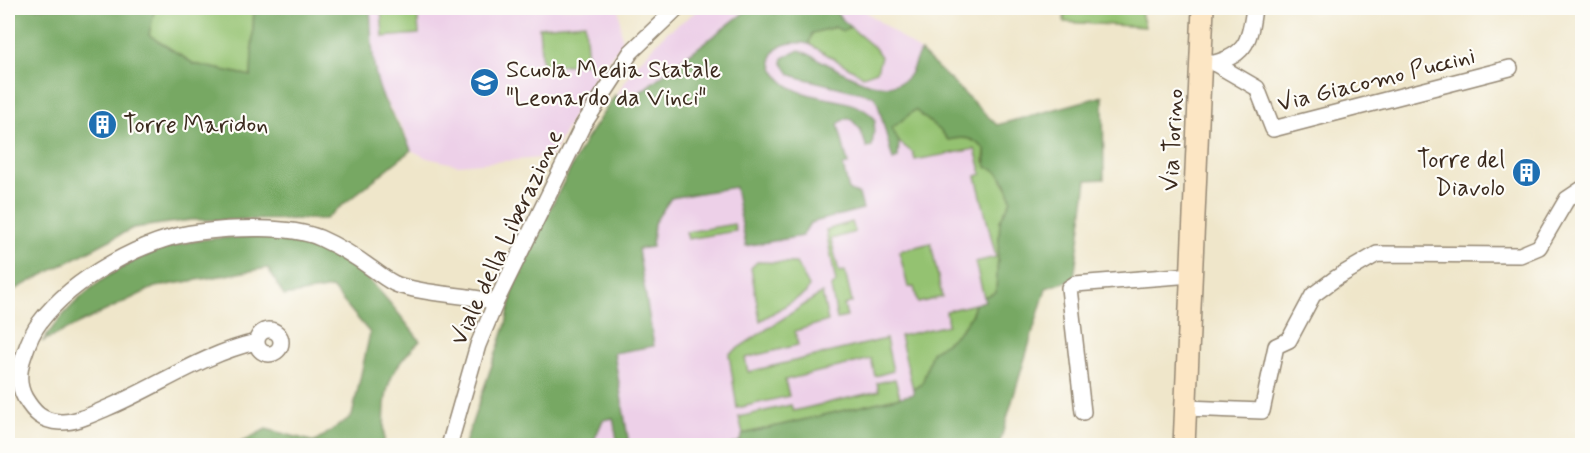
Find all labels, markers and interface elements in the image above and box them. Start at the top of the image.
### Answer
street label: Via Giacomo Puccini [1274,41,1479,120]
place label: Scuola Media Statale "Leonardo da Vinci" [506,55,721,114]
school or university icon: Scuola Media Statale "Leonardo da Vinci" [469,67,501,99]
street label: Via Torino [1155,88,1192,192]
building icon: Torre Maridon [86,108,118,140]
place label: Torre Maridon [123,110,268,141]
street label: Viale della Liberazione [444,125,571,351]
place label: Torre del Diavolo [1417,145,1505,204]
building icon: Torre del Diavolo [1510,157,1542,189]

